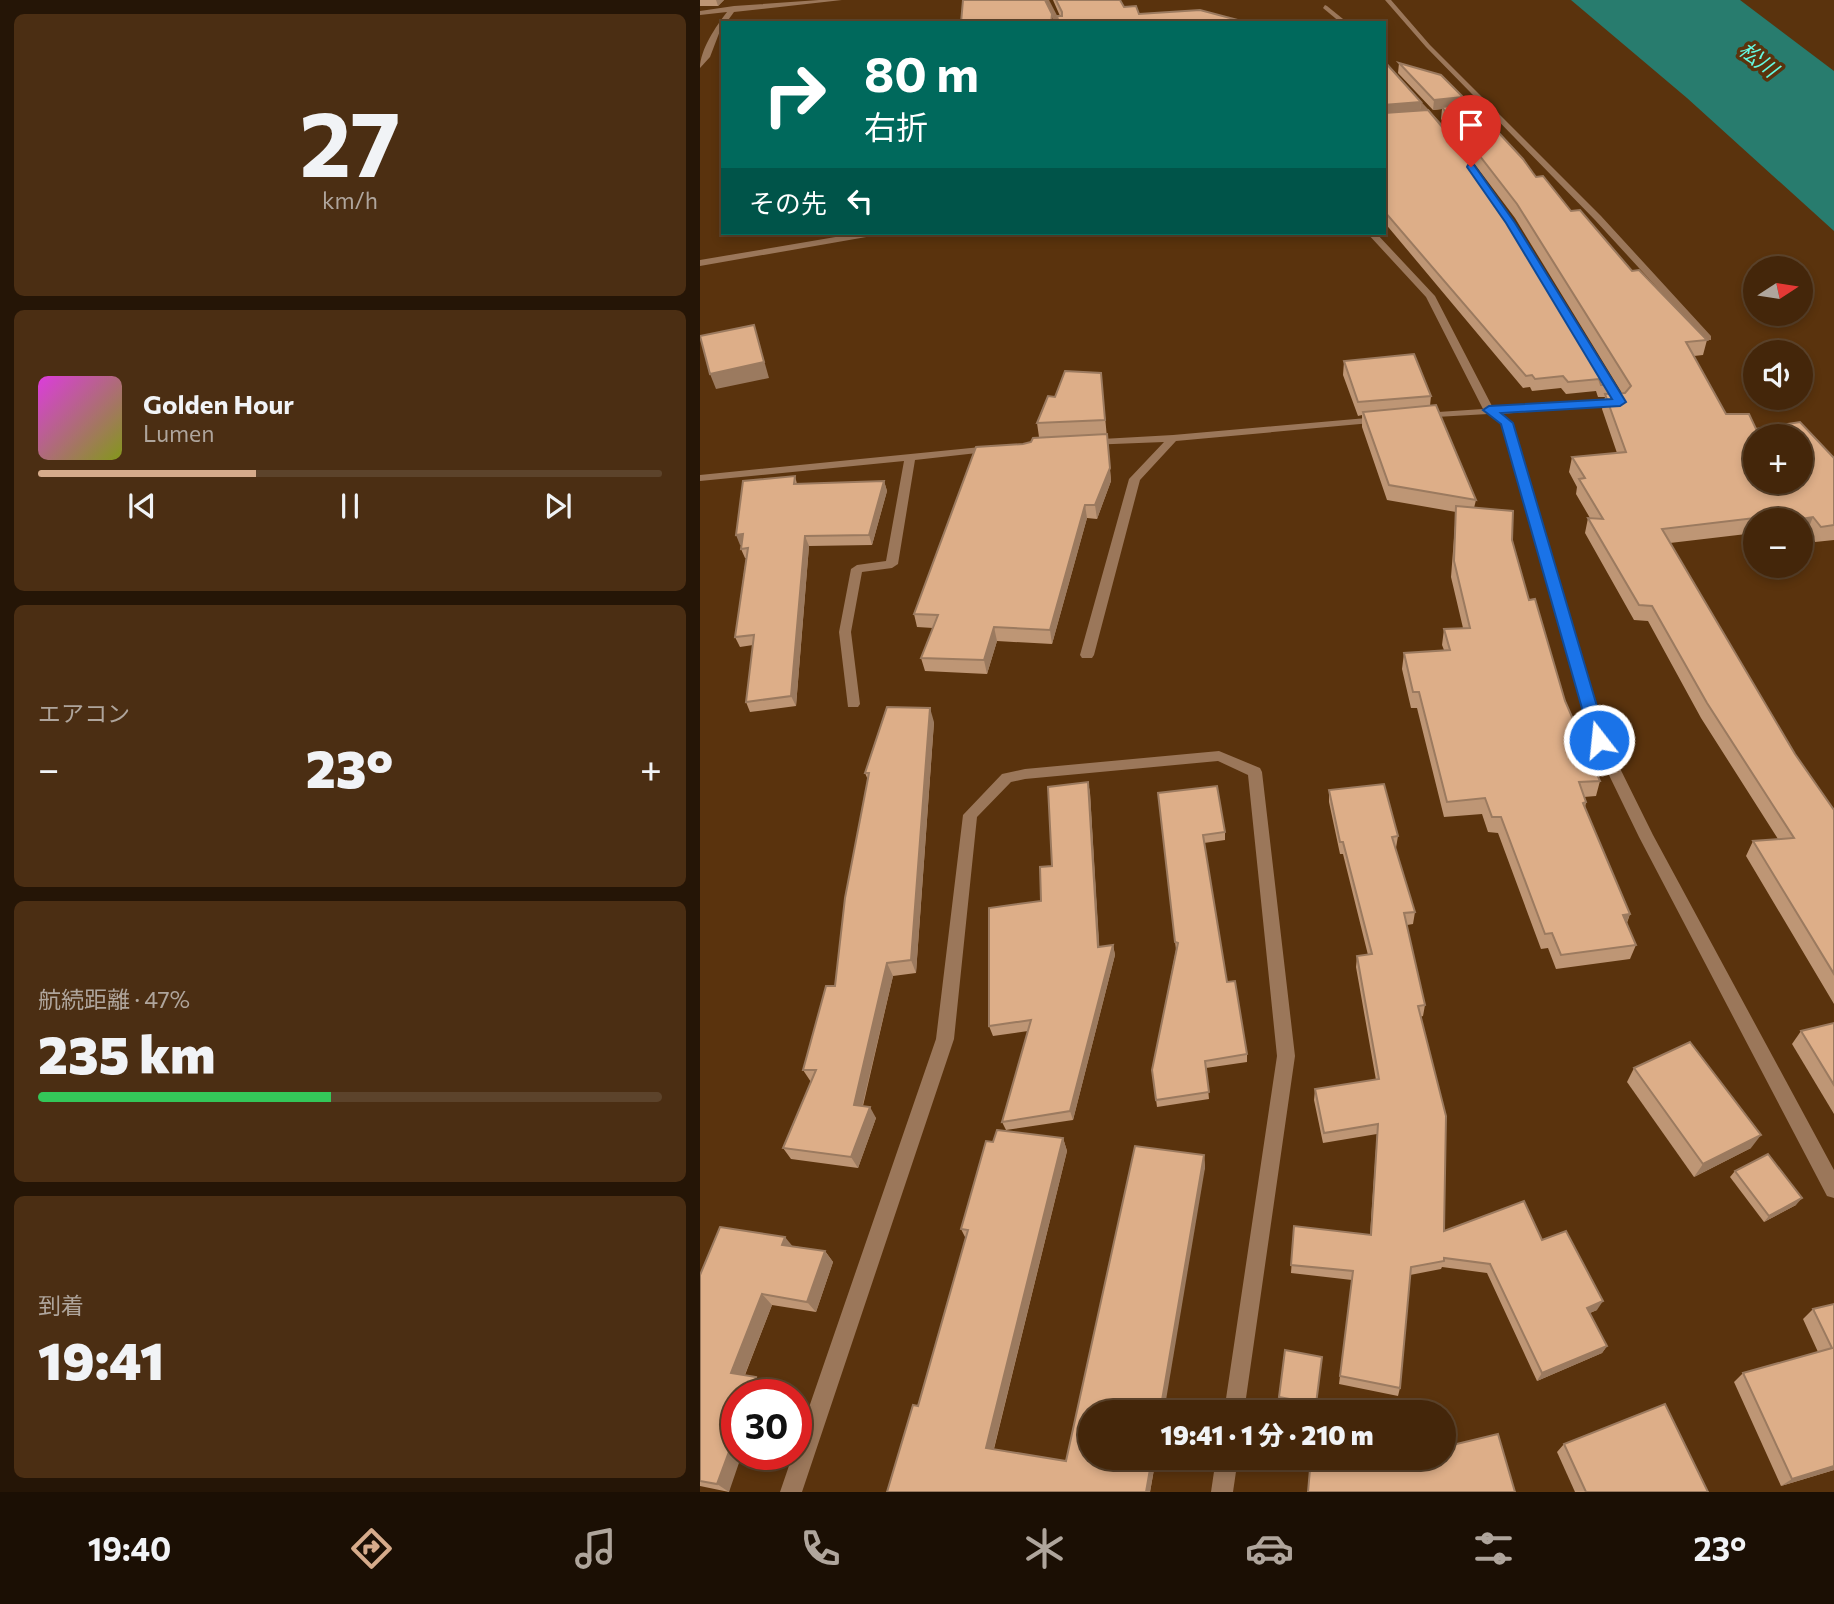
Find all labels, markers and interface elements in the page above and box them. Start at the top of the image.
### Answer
water label: 松川 [1735,36,1785,83]
text: 80 m [864,42,979,102]
icon: right [749,49,840,140]
text: 27 [299,84,401,196]
pin [1441,95,1501,167]
text: 右折 [864,106,928,146]
icon: arrive [1452,106,1490,144]
icon: left [841,182,879,220]
text: km/h [322,186,378,214]
text: その先 [749,187,827,218]
north arrow [1743,256,1813,326]
map controls [1743,256,1813,578]
button: sound [1743,340,1813,410]
text: Golden Hour [143,388,294,419]
text: Lumen [143,419,214,447]
button: + [1743,424,1813,494]
icon: previous [123,487,161,525]
icon: pause [331,487,369,525]
icon: next [539,487,577,525]
button: − [1743,508,1813,578]
text: エアコン [38,699,130,727]
position arrow [1562,703,1636,777]
text: 23° [306,735,393,799]
text: − [38,744,60,791]
text: + [640,744,662,791]
text: 航続距離 · 47% [38,985,190,1013]
text: 235 km [38,1021,215,1085]
text: 到着 [38,1291,84,1319]
text: 19:41 [38,1327,164,1391]
speed limit sign: 30 [721,1379,812,1470]
text: 19:41 · 1 分 · 210 m [1161,1419,1373,1450]
icon: directions [347,1524,396,1573]
icon: music [571,1524,620,1573]
icon: phone [796,1524,845,1573]
icon: climate [1020,1524,1069,1573]
icon: car [1245,1524,1294,1573]
icon: filters [1469,1524,1518,1573]
text: 19:40 [88,1528,171,1568]
text: 23° [1693,1528,1746,1568]

